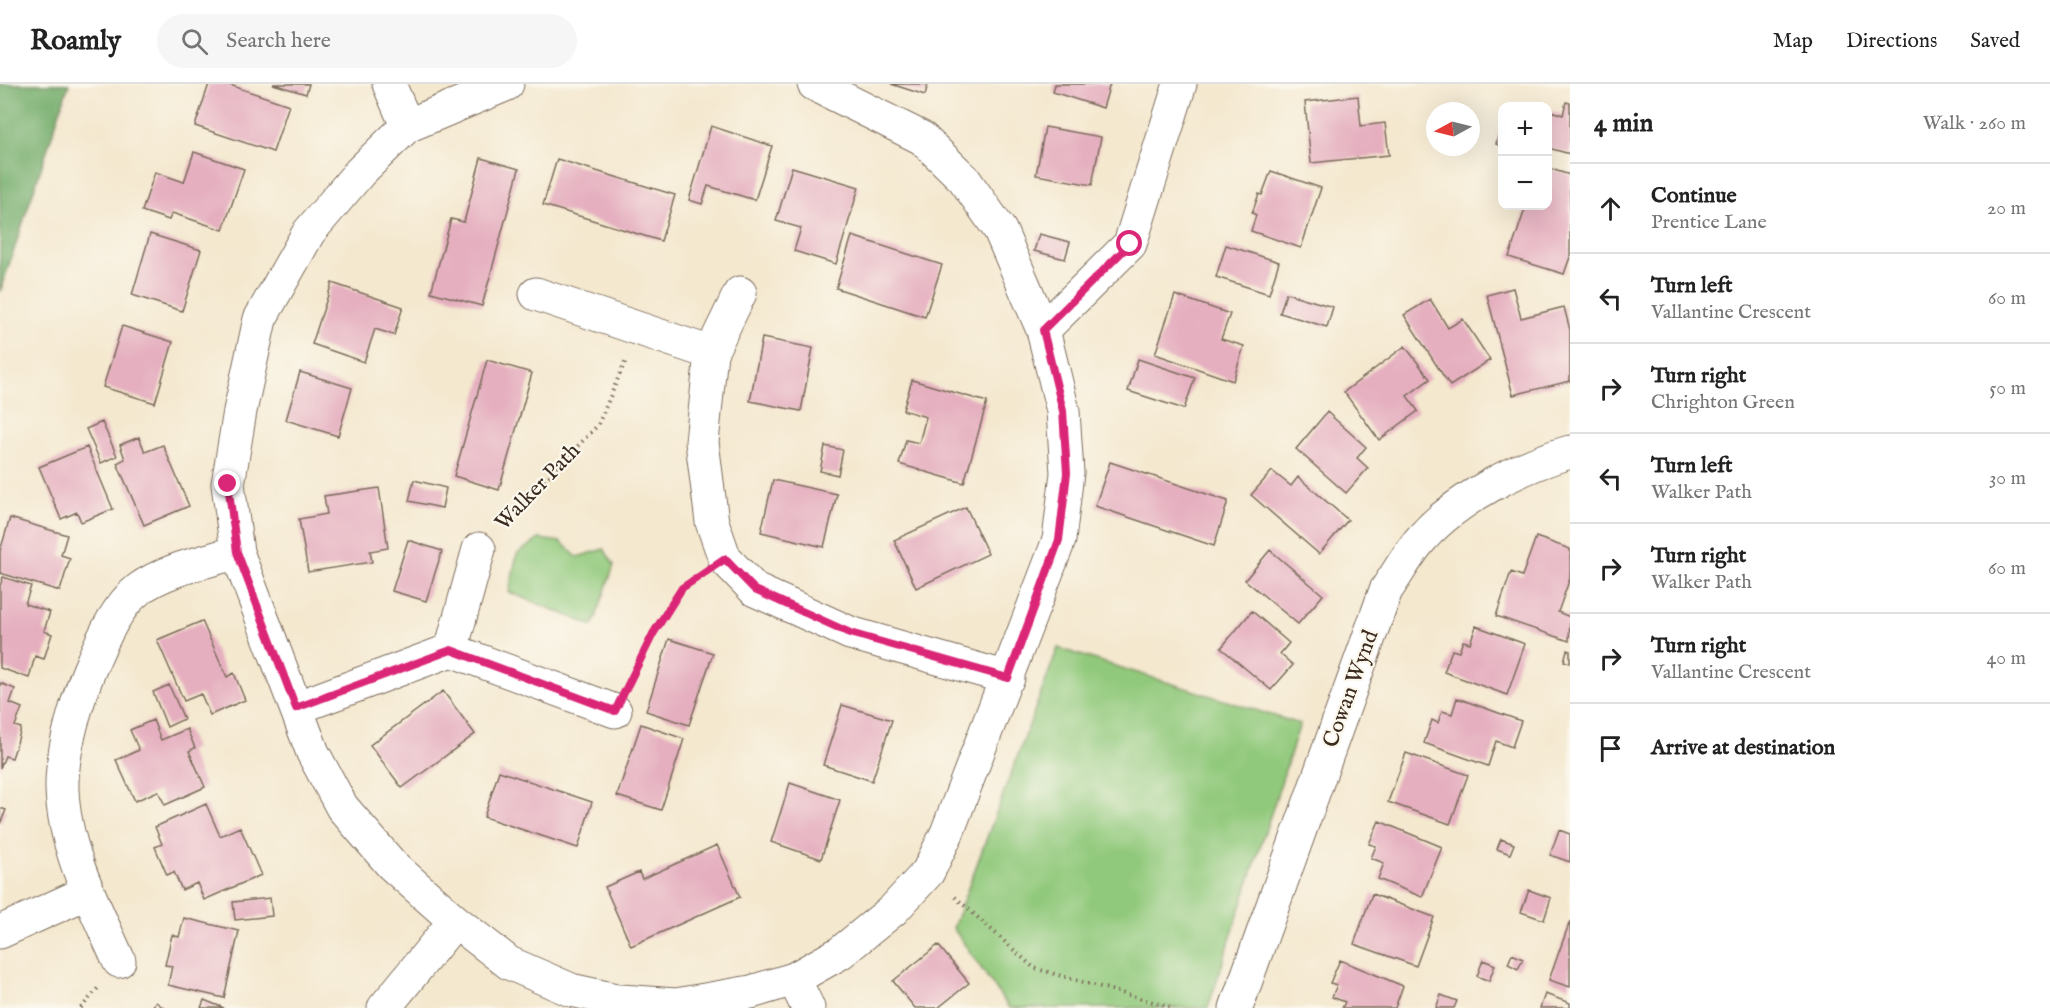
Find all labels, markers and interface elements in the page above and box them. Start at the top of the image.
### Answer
search box [157,14,577,68]
text: Roamly [30,24,121,59]
icon: search [178,25,211,58]
text: Search here [226,27,331,55]
text: Map [1773,28,1813,55]
text: Directions [1846,28,1937,55]
text: Saved [1970,28,2020,55]
north arrow [1426,102,1480,156]
map controls [1498,102,1552,210]
button: + [1498,102,1552,156]
text: 4 min [1594,107,1653,140]
text: Walk · 260 m [1923,111,2026,136]
button: − [1498,156,1552,210]
text: Continue [1651,182,1737,210]
icon: ahead [1594,192,1627,225]
text: 20 m [1987,196,2026,221]
text: Prentice Lane [1651,210,1767,235]
route start [1116,230,1142,256]
text: Turn left [1651,272,1733,300]
icon: left [1594,282,1627,315]
text: 60 m [1988,286,2026,311]
text: Vallantine Crescent [1651,300,1811,325]
text: Turn right [1651,362,1746,390]
icon: right [1594,372,1627,405]
text: 50 m [1989,376,2026,401]
text: Chrighton Green [1651,390,1795,415]
street label: Walker Path [489,437,587,537]
text: Turn left [1651,452,1733,480]
icon: left [1594,462,1627,495]
text: 30 m [1989,466,2026,491]
route end [214,470,240,496]
text: Walker Path [1651,480,1752,505]
text: Turn right [1651,542,1746,570]
icon: right [1594,552,1627,585]
text: 60 m [1988,556,2026,581]
text: Walker Path [1651,570,1752,595]
street label: Cowan Wynd [1317,626,1385,751]
text: Turn right [1651,632,1746,660]
icon: right [1594,642,1627,675]
text: 40 m [1987,646,2026,671]
text: Vallantine Crescent [1651,660,1811,685]
icon: arrive [1594,732,1627,765]
text: Arrive at destination [1651,734,1835,762]

